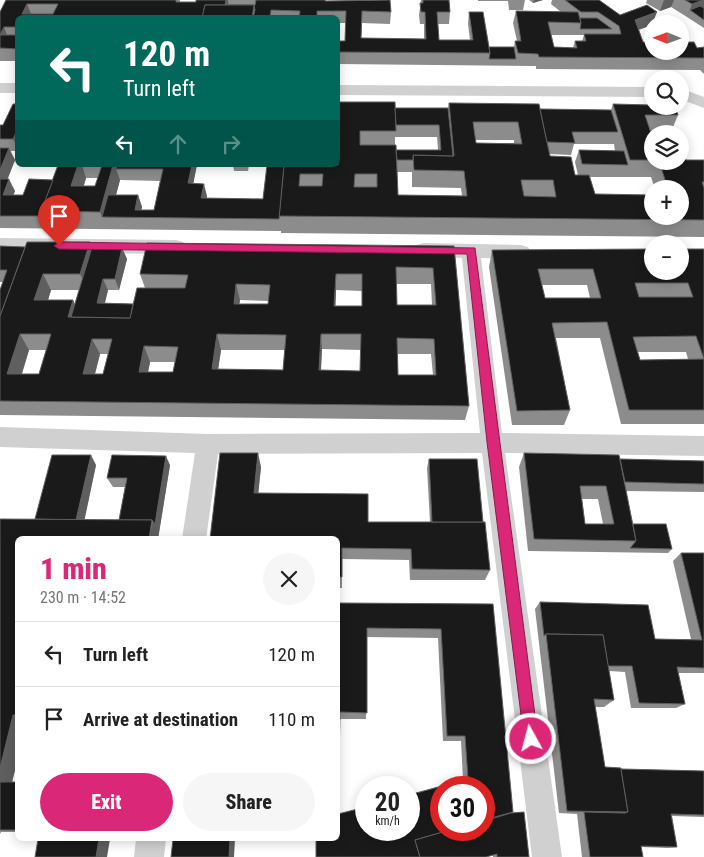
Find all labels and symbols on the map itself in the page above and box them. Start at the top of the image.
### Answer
north arrow [644,15,689,60]
pin [38,195,80,246]
position arrow [504,712,556,764]
speed limit sign: 30 [430,776,495,841]

